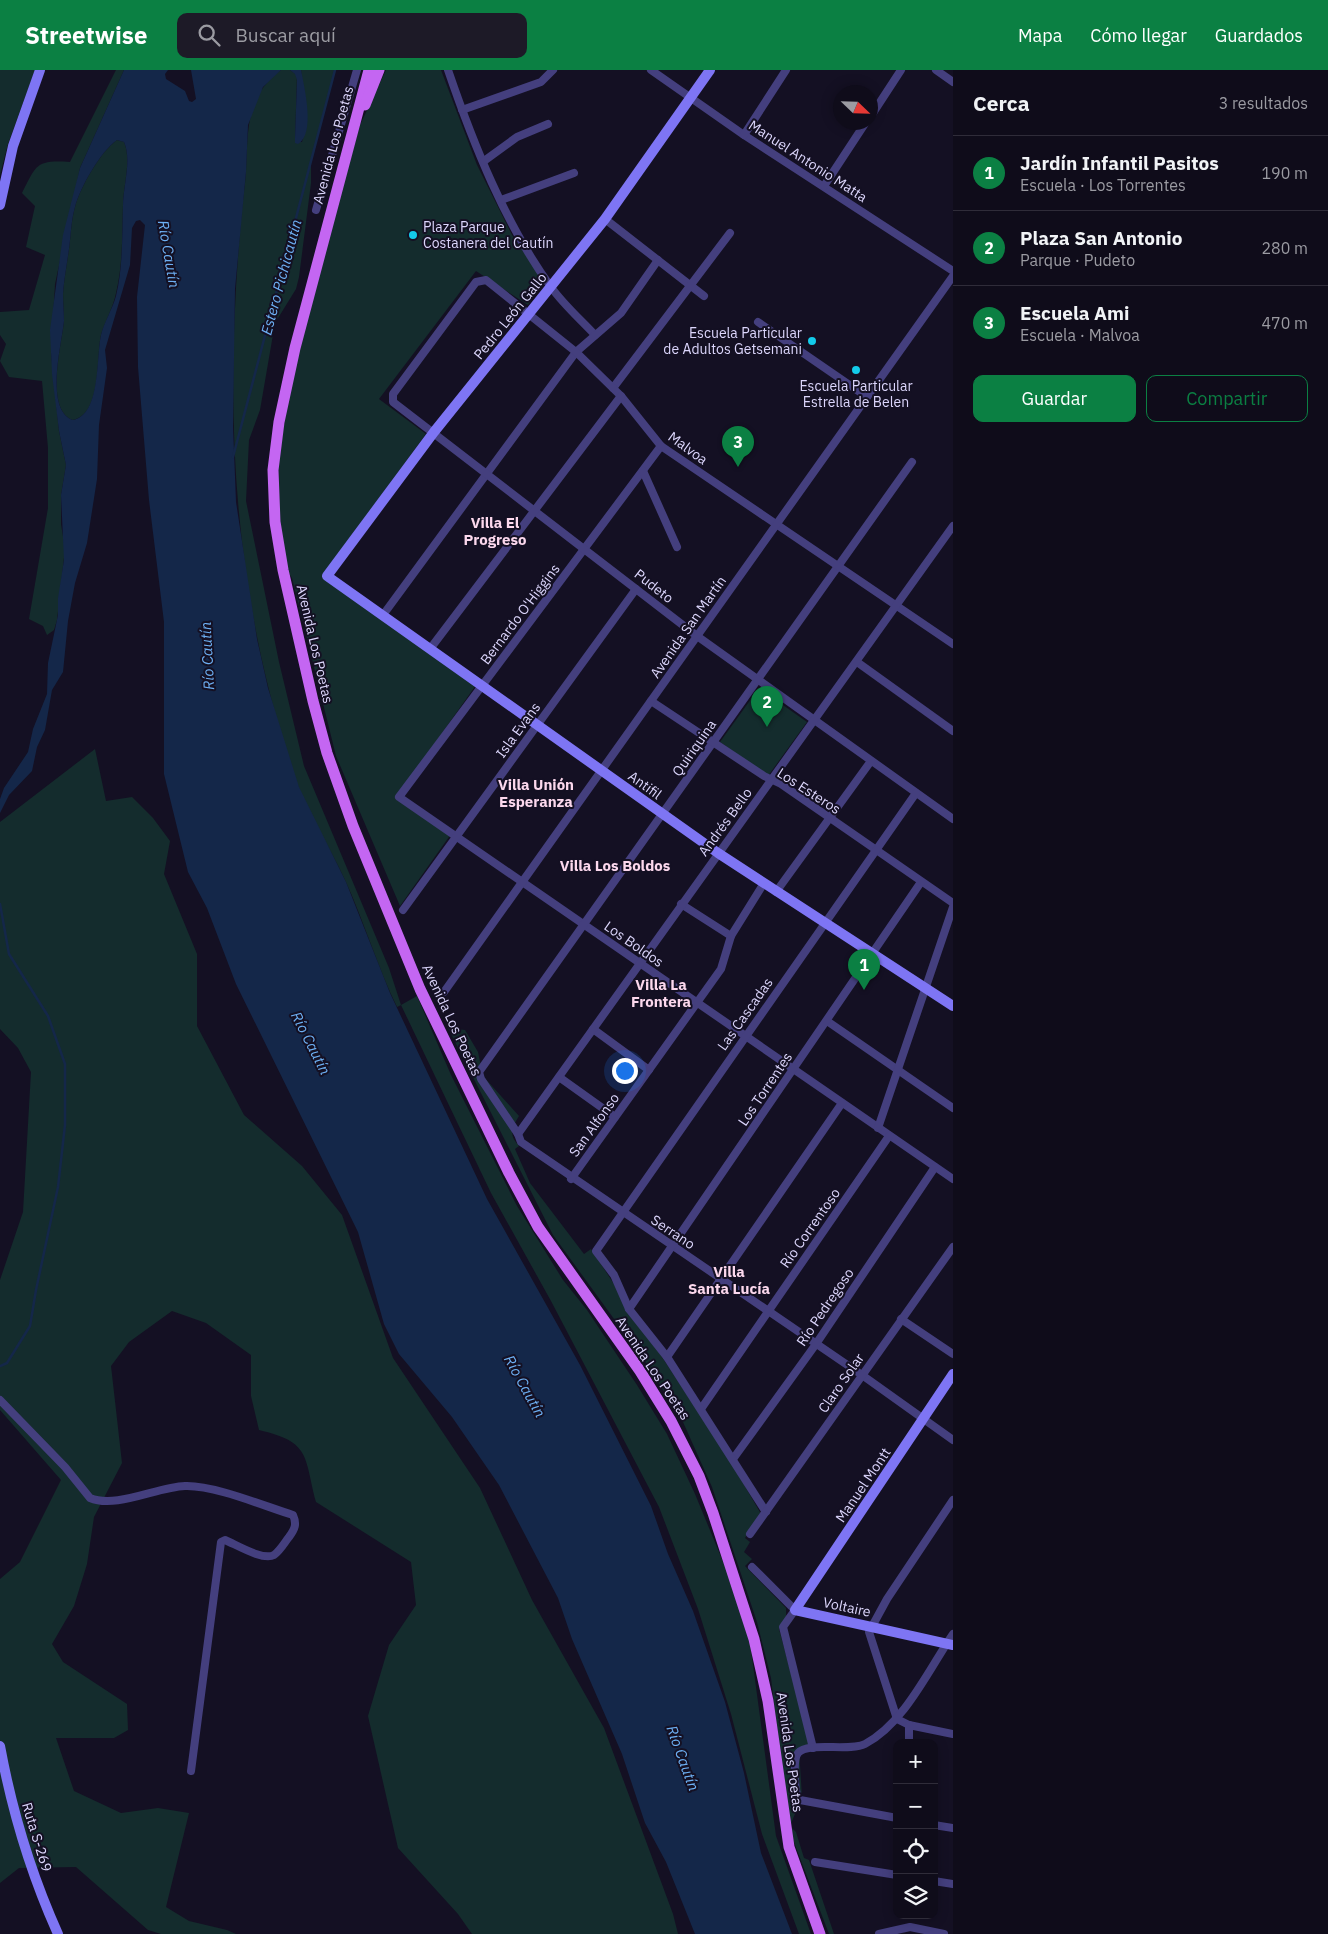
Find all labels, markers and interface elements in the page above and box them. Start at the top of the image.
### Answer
search box [177,13,527,58]
text: Streetwise [25,19,147,51]
icon: search [195,21,223,49]
text: Buscar aquí [235,23,336,47]
text: Mapa [1018,24,1062,47]
text: Cómo llegar [1090,24,1187,47]
text: Guardados [1215,24,1303,47]
street label: Avenida Los Poetas [309,84,357,206]
north arrow [833,85,878,130]
text: Cerca [973,89,1030,117]
text: 3 resultados [1219,93,1308,113]
street label: Manuel Antonio Matta [745,116,871,206]
text: Jardín Infantil Pasitos [1020,151,1219,175]
text: 1 [984,163,994,183]
text: 190 m [1261,163,1308,183]
text: Escuela · Los Torrentes [1020,175,1186,195]
water label: Estero Pichicautín [256,217,306,337]
place label: Plaza Parque Costanera del Cautín [423,218,554,252]
water label: Río Cautín [154,219,184,289]
text: Plaza San Antonio [1020,226,1182,250]
marker: Plaza Parque Costanera del Cautín [407,229,419,241]
text: 2 [984,238,994,258]
text: 280 m [1261,238,1308,258]
text: Parque · Pudeto [1020,250,1135,270]
street label: Pedro León Gallo [469,269,551,363]
text: Escuela Ami [1020,301,1129,325]
text: 3 [984,313,994,333]
text: 470 m [1261,313,1308,333]
place label: Escuela Particular de Adultos Getsemani [663,324,802,358]
text: Escuela · Malvoa [1020,325,1140,345]
marker: Escuela Particular de Adultos Getsemani [806,335,818,347]
marker: Escuela Particular Estrella de Belen [850,364,862,376]
button: Guardar [973,375,1136,422]
button: Compartir [1146,375,1308,422]
place label: Escuela Particular Estrella de Belen [799,377,913,411]
pin: 3 [722,426,754,467]
street label: Malvoa [665,428,712,469]
district label: Villa El Progreso [464,513,526,549]
street label: Bernardo O'Higgins [476,560,564,668]
street label: Pudeto [631,565,677,607]
street label: Avenida San Martín [646,572,730,682]
street label: Avenida Los Poetas [293,583,337,705]
water label: Río Cautín [196,621,218,691]
pin: 2 [751,686,783,727]
street label: Isla Evans [492,699,544,761]
street label: Quiriquina [668,716,720,780]
street label: Los Esteros [774,764,844,818]
street label: Antifil [625,767,665,803]
district label: Villa Unión Esperanza [498,775,574,811]
street label: Andrés Bello [694,784,756,860]
district label: Villa Los Boldos [560,856,671,875]
street label: Los Boldos [601,917,667,971]
pin: 1 [848,949,880,990]
street label: Avenida Los Poetas [418,961,486,1079]
street label: Las Cascadas [713,974,777,1054]
district label: Villa La Frontera [631,975,692,1011]
water label: Río Cautín [287,1008,335,1078]
street label: Los Torrentes [734,1049,796,1129]
your location [612,1058,638,1084]
street label: San Alfonso [565,1089,623,1160]
street label: Río Correntoso [776,1184,844,1271]
street label: Serrano [648,1211,699,1253]
district label: Villa Santa Lucía [688,1262,770,1298]
street label: Río Pedregoso [792,1264,858,1349]
street label: Avenida Los Poetas [612,1313,694,1423]
street label: Claro Solar [814,1350,868,1416]
water label: Río Cautín [500,1351,550,1421]
street label: Manuel Montt [831,1444,895,1526]
street label: Voltaire [821,1593,873,1621]
street label: Avenida Los Poetas [773,1691,807,1813]
water label: Río Cautín [662,1723,704,1793]
map controls [893,1739,938,1919]
button: + [893,1739,938,1784]
button: − [893,1784,938,1829]
street label: Ruta S-269 [18,1800,56,1874]
button: locate [893,1829,938,1874]
button: layers [893,1874,938,1919]

